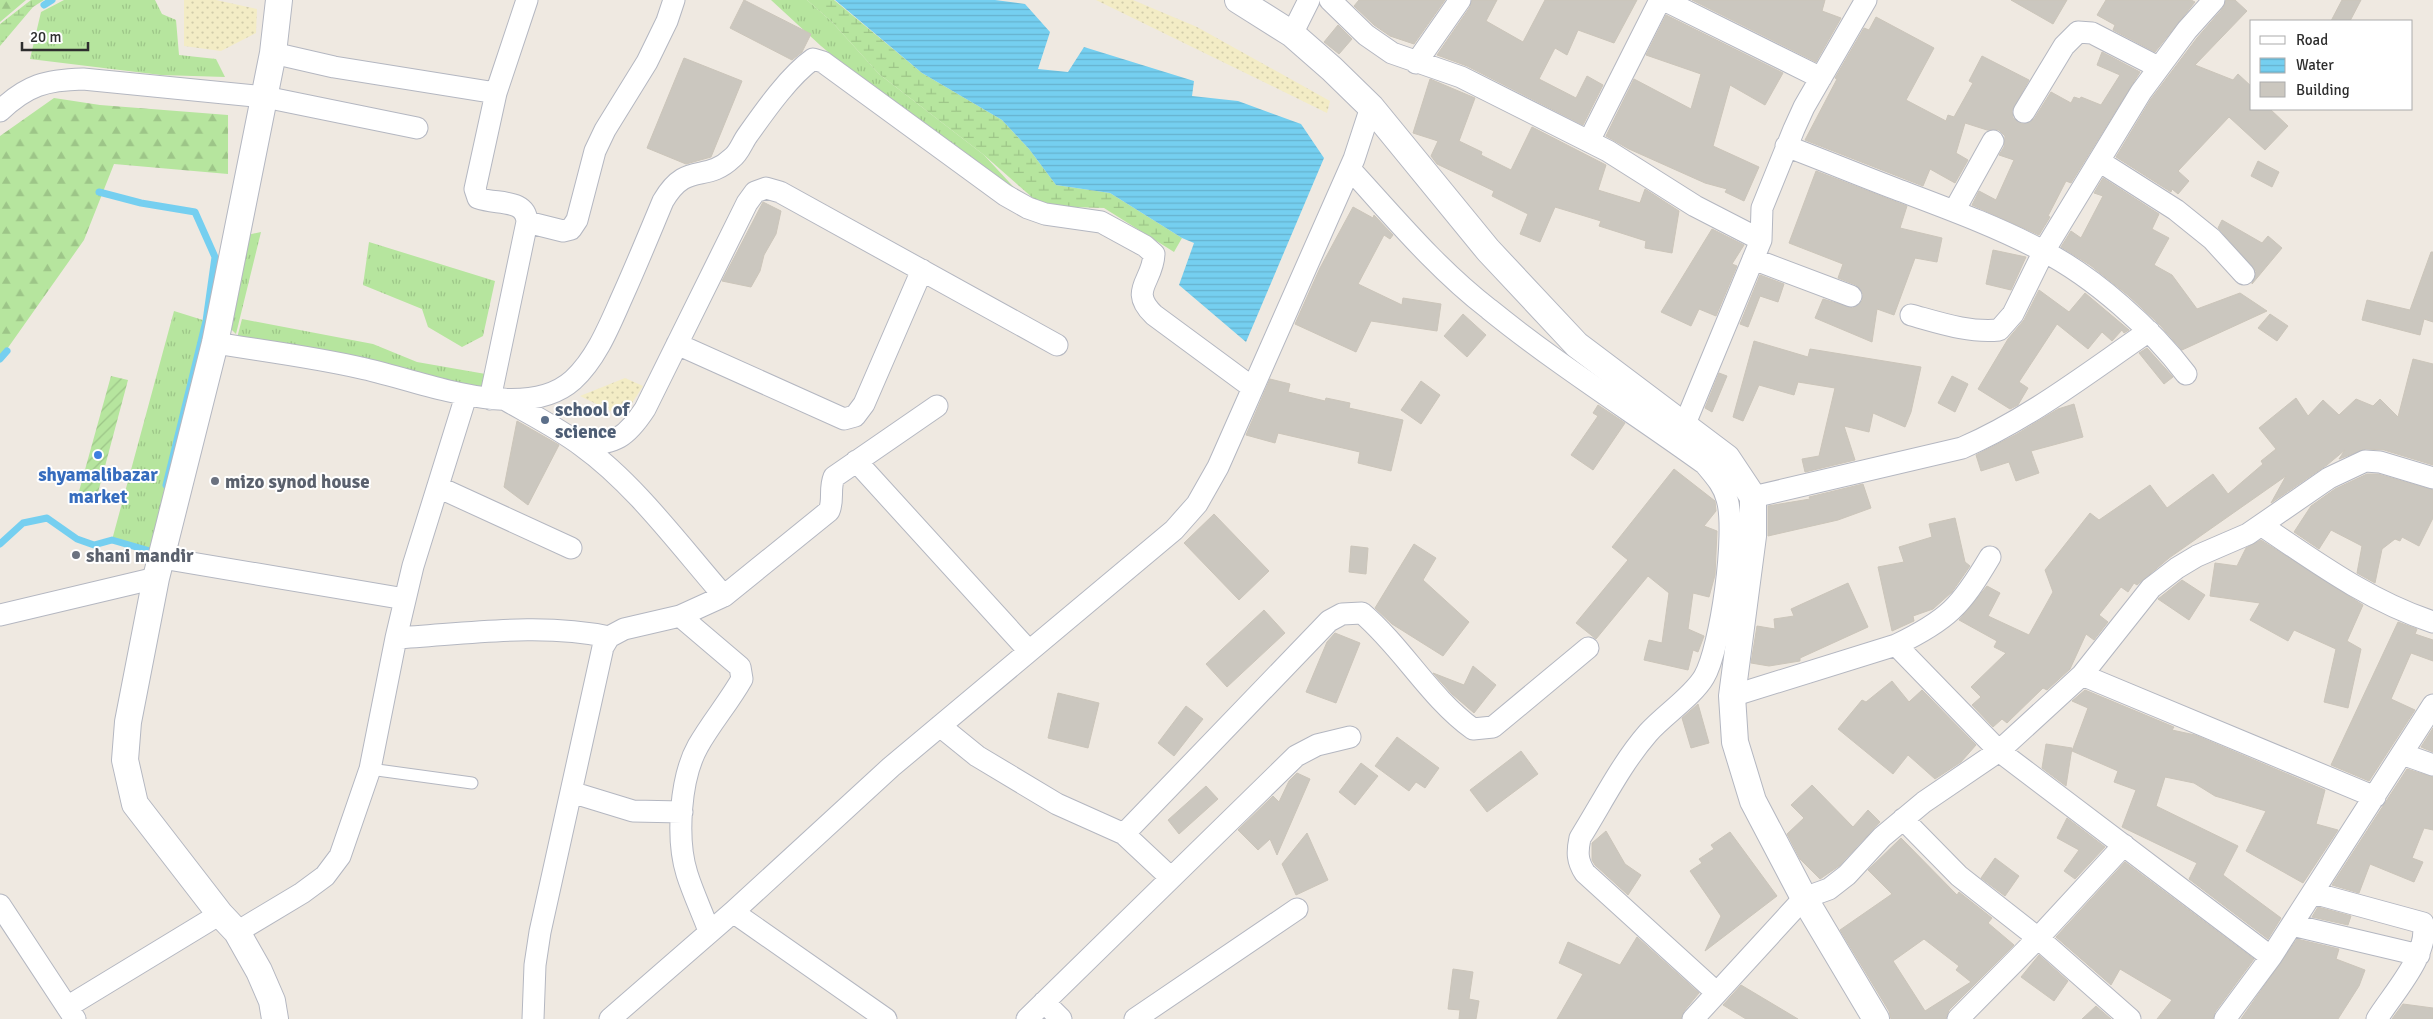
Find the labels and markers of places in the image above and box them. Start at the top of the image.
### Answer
place label: school of science [555,398,631,444]
marker: school of science [539,414,551,426]
marker: shyamalibazar market [92,449,104,461]
place label: shyamalibazar market [38,463,158,509]
place label: mizo synod house [225,470,370,494]
marker: mizo synod house [209,475,221,487]
place label: shani mandir [86,544,194,568]
marker: shani mandir [70,549,82,561]

